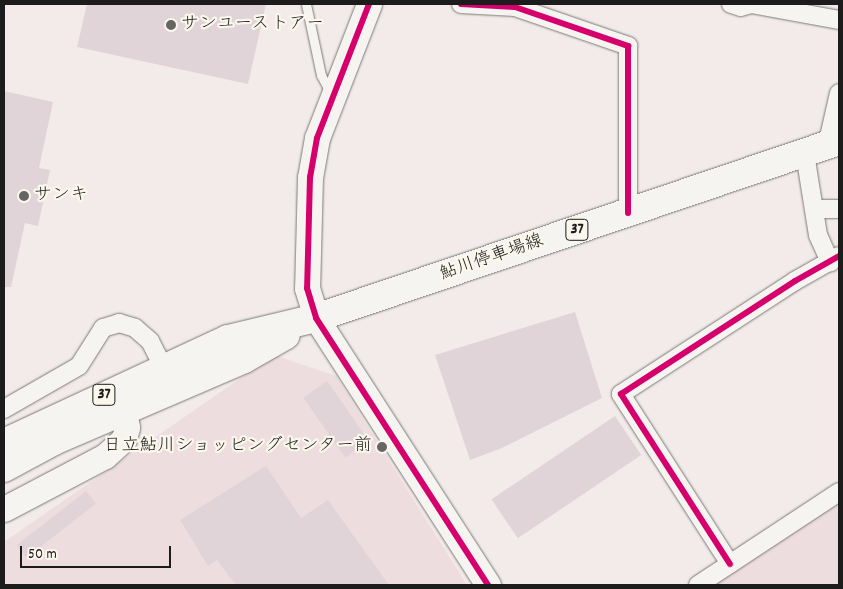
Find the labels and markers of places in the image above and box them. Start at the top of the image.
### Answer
place label: サンユーストアー [181,14,324,36]
marker: サンユーストアー [165,19,177,31]
place label: サンキ [34,185,88,207]
marker: サンキ [18,190,30,202]
place label: 日立鮎川ショッピングセンター前 [102,436,372,458]
marker: 日立鮎川ショッピングセンター前 [376,441,388,453]

